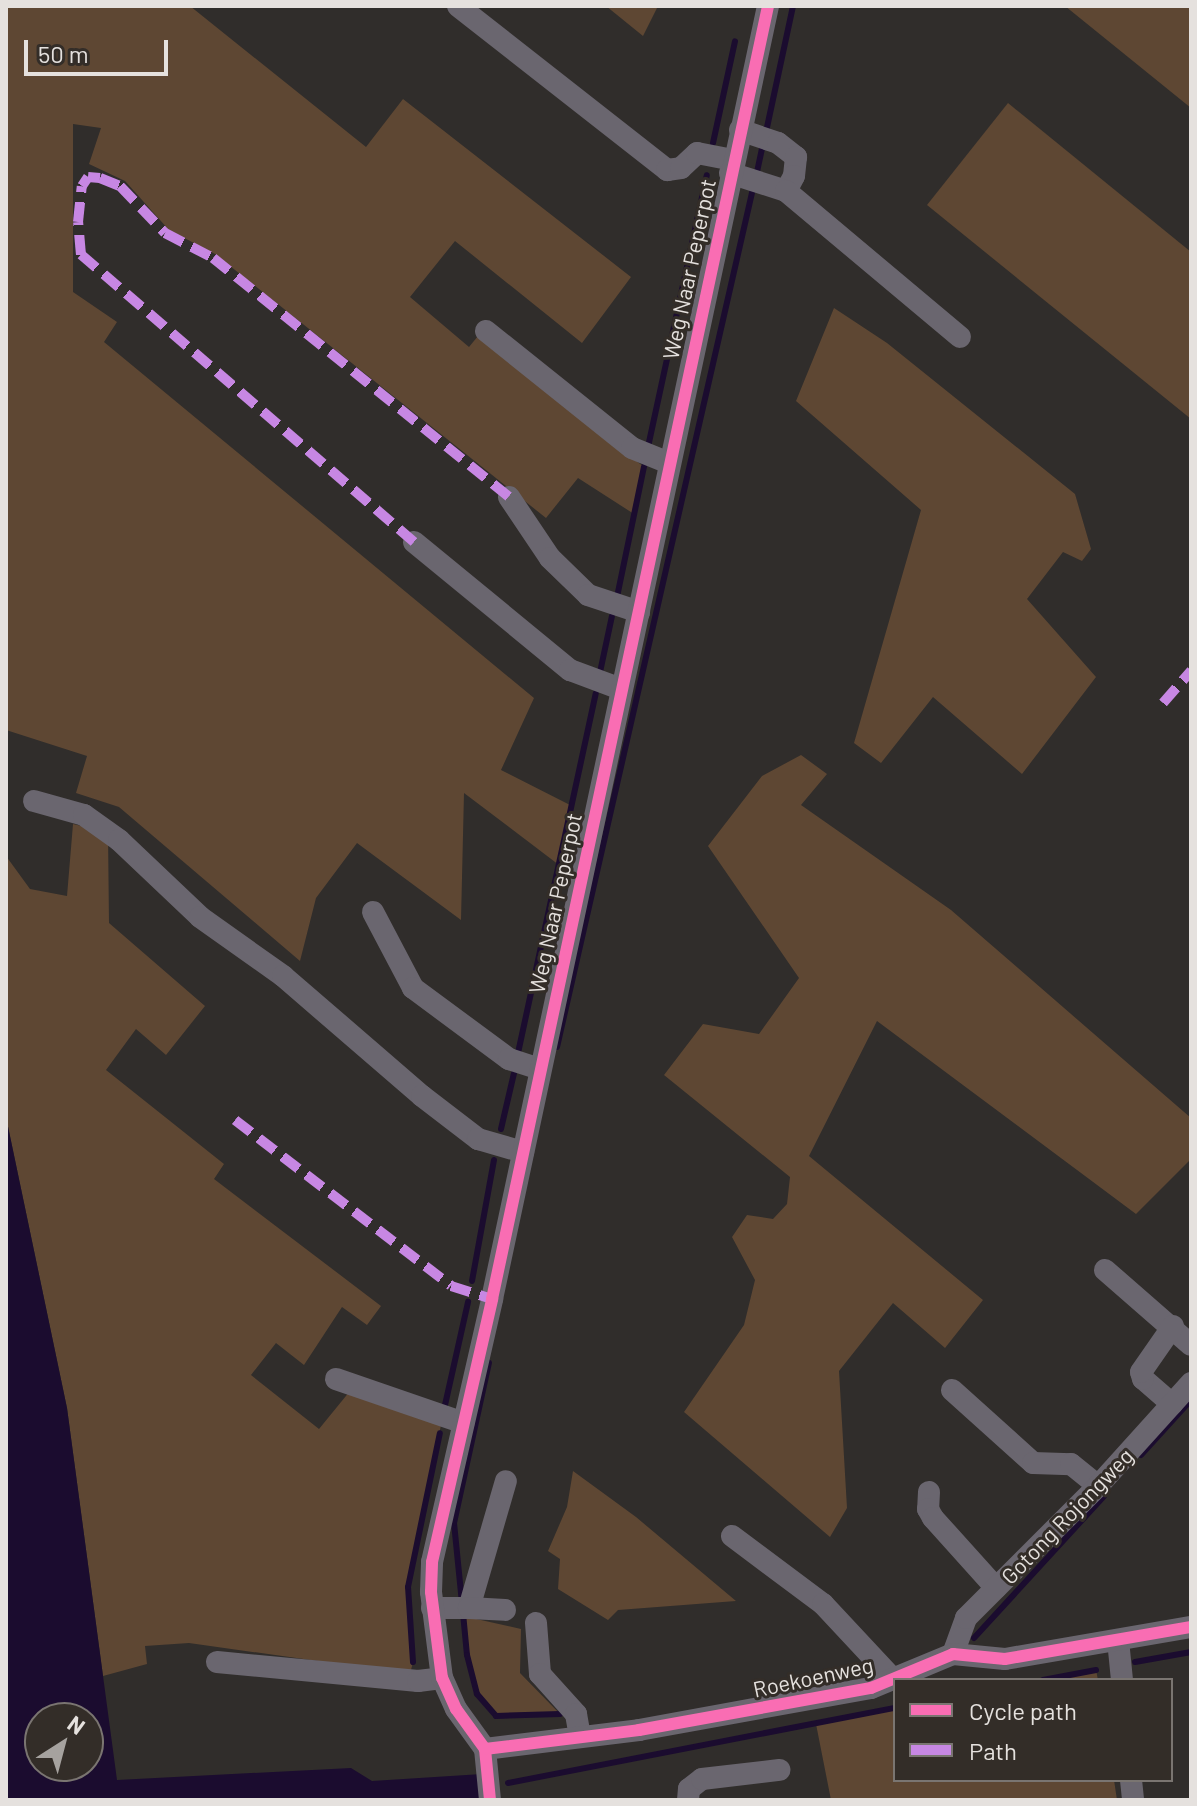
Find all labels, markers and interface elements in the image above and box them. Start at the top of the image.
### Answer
scale bar [28,24,172,74]
text: 50 m [38,39,89,68]
street label: Weg Naar Peperpot [657,176,721,362]
street label: Weg Naar Peperpot [523,810,587,996]
street label: Gotong Rojongweg [996,1443,1138,1589]
street label: Roekoenweg [751,1651,875,1703]
legend [893,1678,1173,1782]
text: Cycle path [969,1696,1077,1725]
north arrow [24,1702,104,1782]
text: N [63,1709,90,1739]
text: Path [969,1736,1017,1765]

